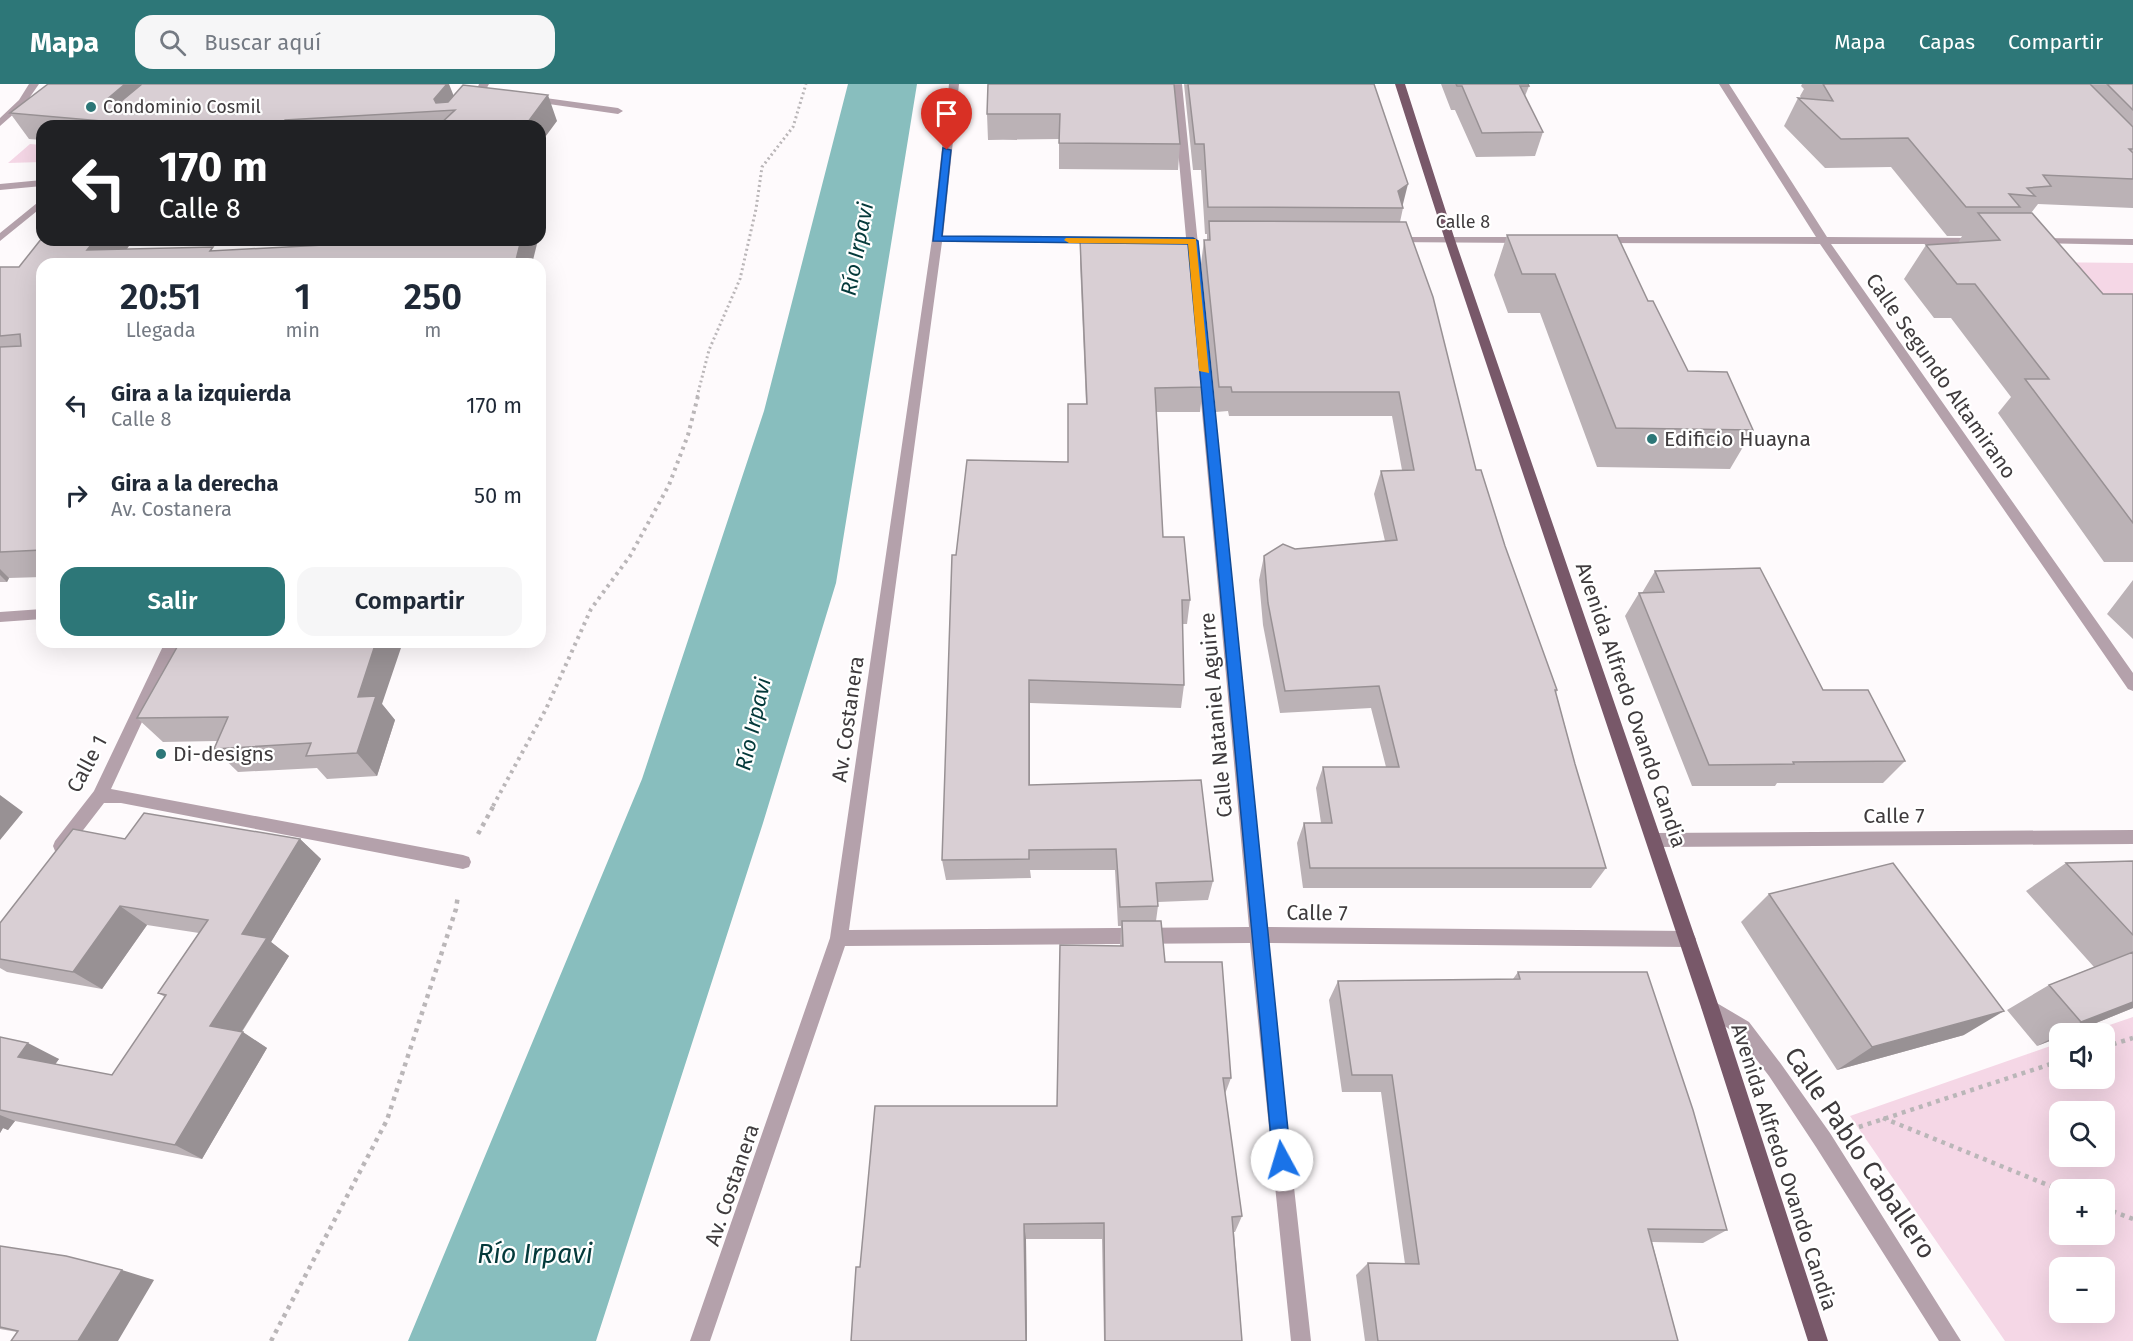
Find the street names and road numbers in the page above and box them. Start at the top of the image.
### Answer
street label: Calle 8 [1436,211,1490,233]
street label: Calle Segundo Altamirano [1860,268,2022,484]
street label: Avenida Alfredo Ovando Candia [1570,559,1692,851]
street label: Calle Nataniel Aguirre [1194,611,1238,819]
street label: Av. Costanera [826,654,870,784]
street label: Calle 1 [61,731,113,797]
street label: Calle 7 [1863,803,1925,829]
street label: Calle 7 [1286,899,1348,927]
street label: Avenida Alfredo Ovando Candia [1725,1020,1843,1314]
street label: Calle Pablo Caballero [1778,1041,1942,1265]
street label: Av. Costanera [699,1121,765,1249]

